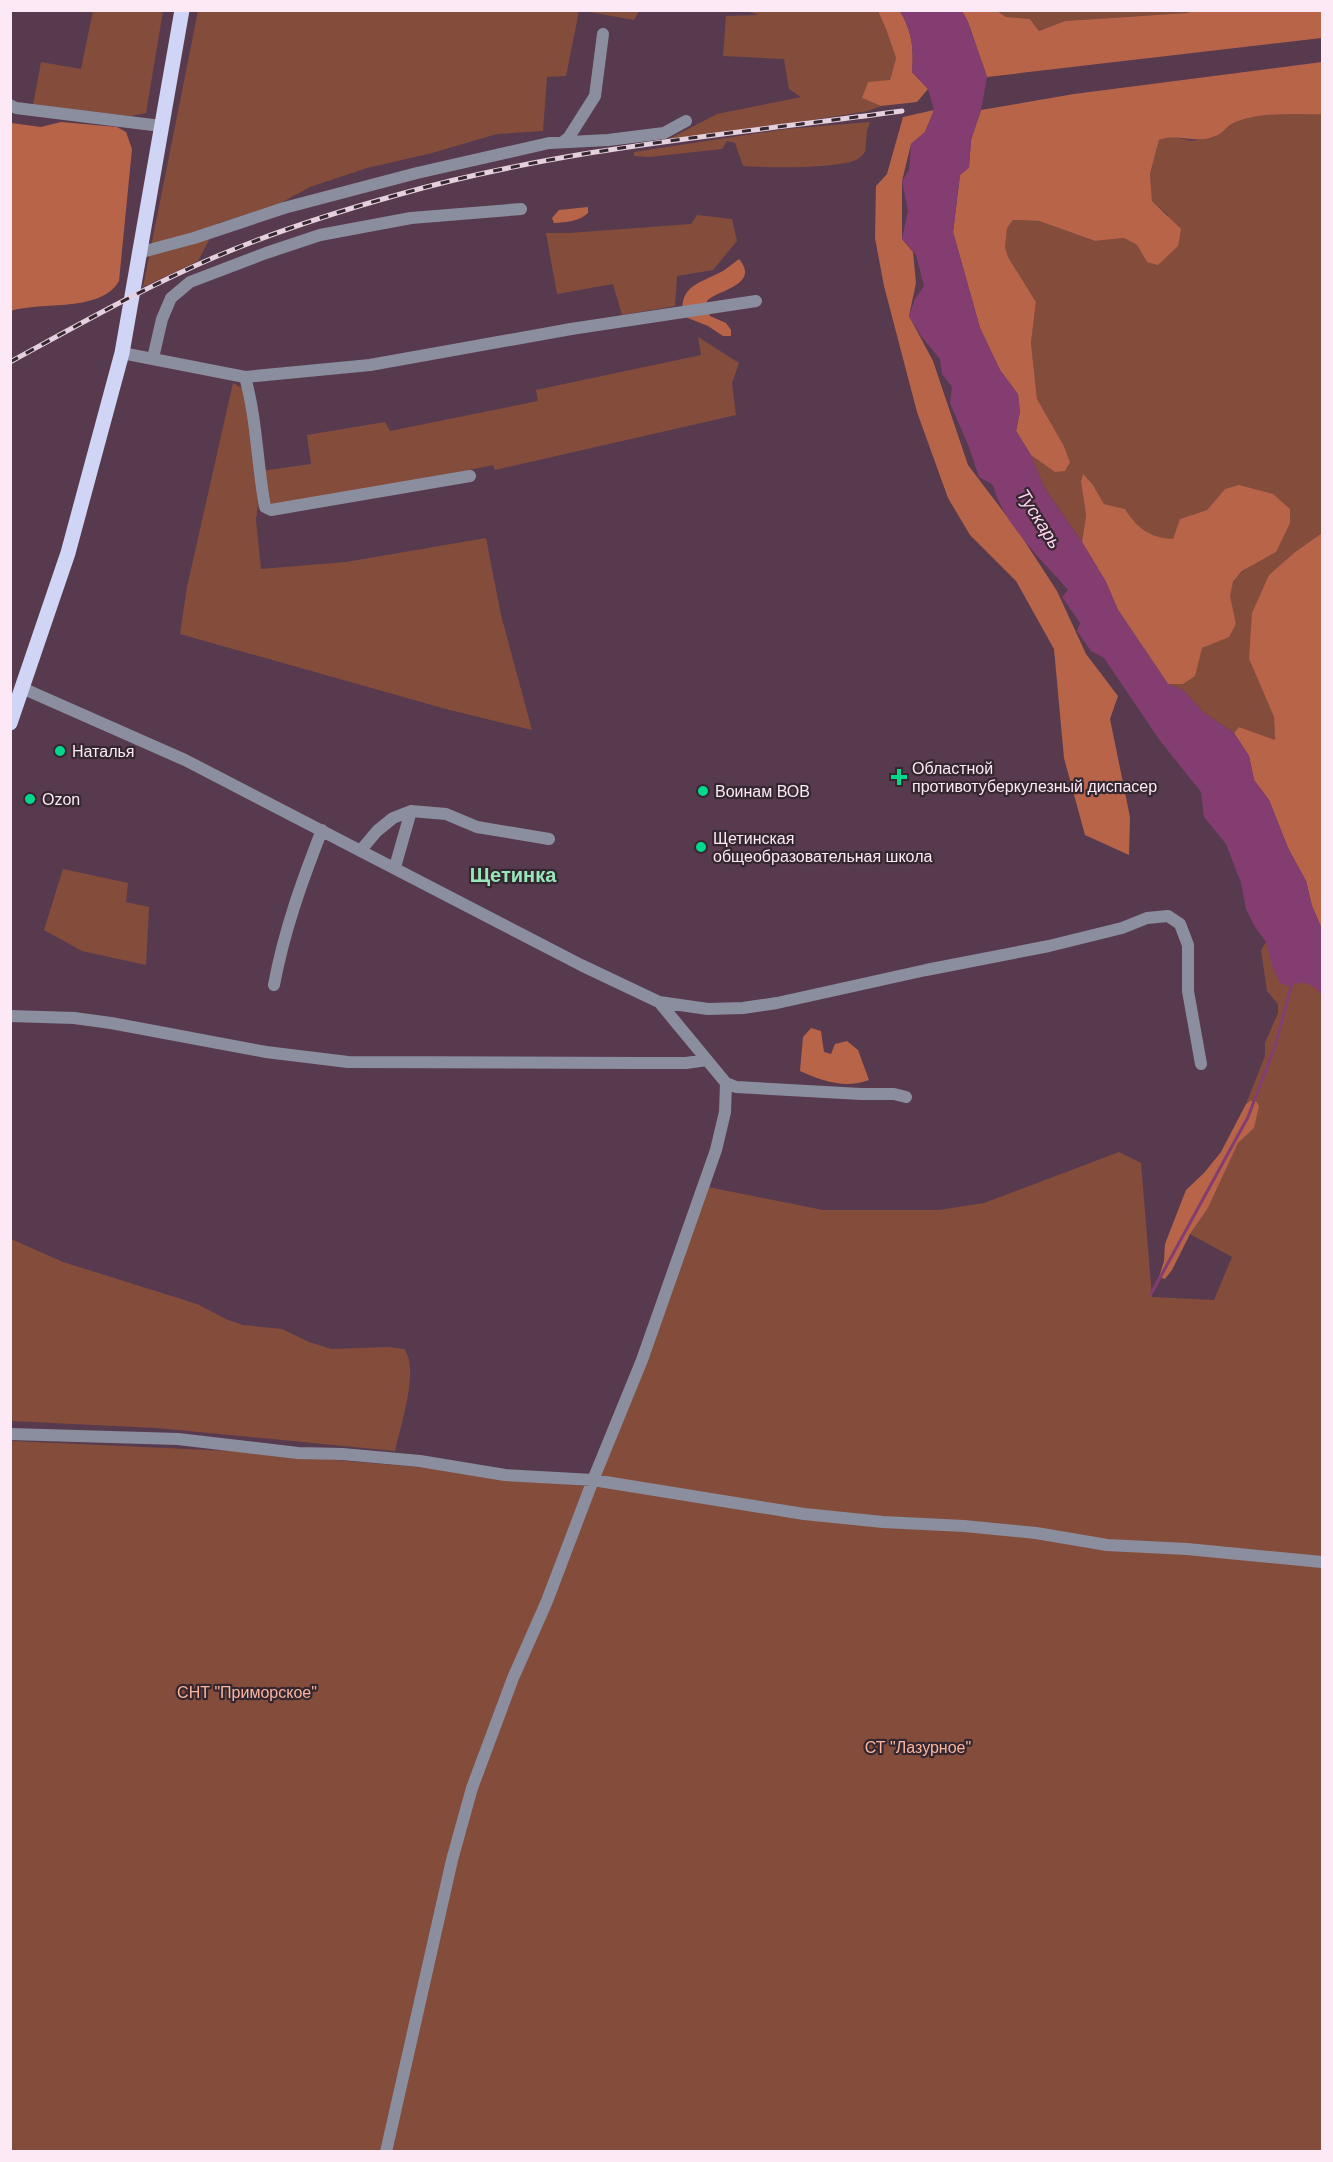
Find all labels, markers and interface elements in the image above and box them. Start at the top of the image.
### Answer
water label: Тускарь [1013,486,1065,552]
place label: Наталья [72,743,134,760]
marker: Наталья [53,744,67,758]
place label: Областной противотуберкулезный диспасер [912,760,1157,795]
marker: Областной противотуберкулезный диспасер [890,768,908,786]
place label: Воинам ВОВ [715,783,810,800]
marker: Воинам ВОВ [696,784,710,798]
place label: Ozon [42,791,80,808]
marker: Ozon [23,792,37,806]
place label: Щетинская общеобразовательная школа [713,830,932,865]
marker: Щетинская общеобразовательная школа [694,840,708,854]
district label: Щетинка [470,864,557,886]
park label: СНТ "Приморское" [177,1684,317,1701]
park label: СТ "Лазурное" [865,1739,971,1756]

